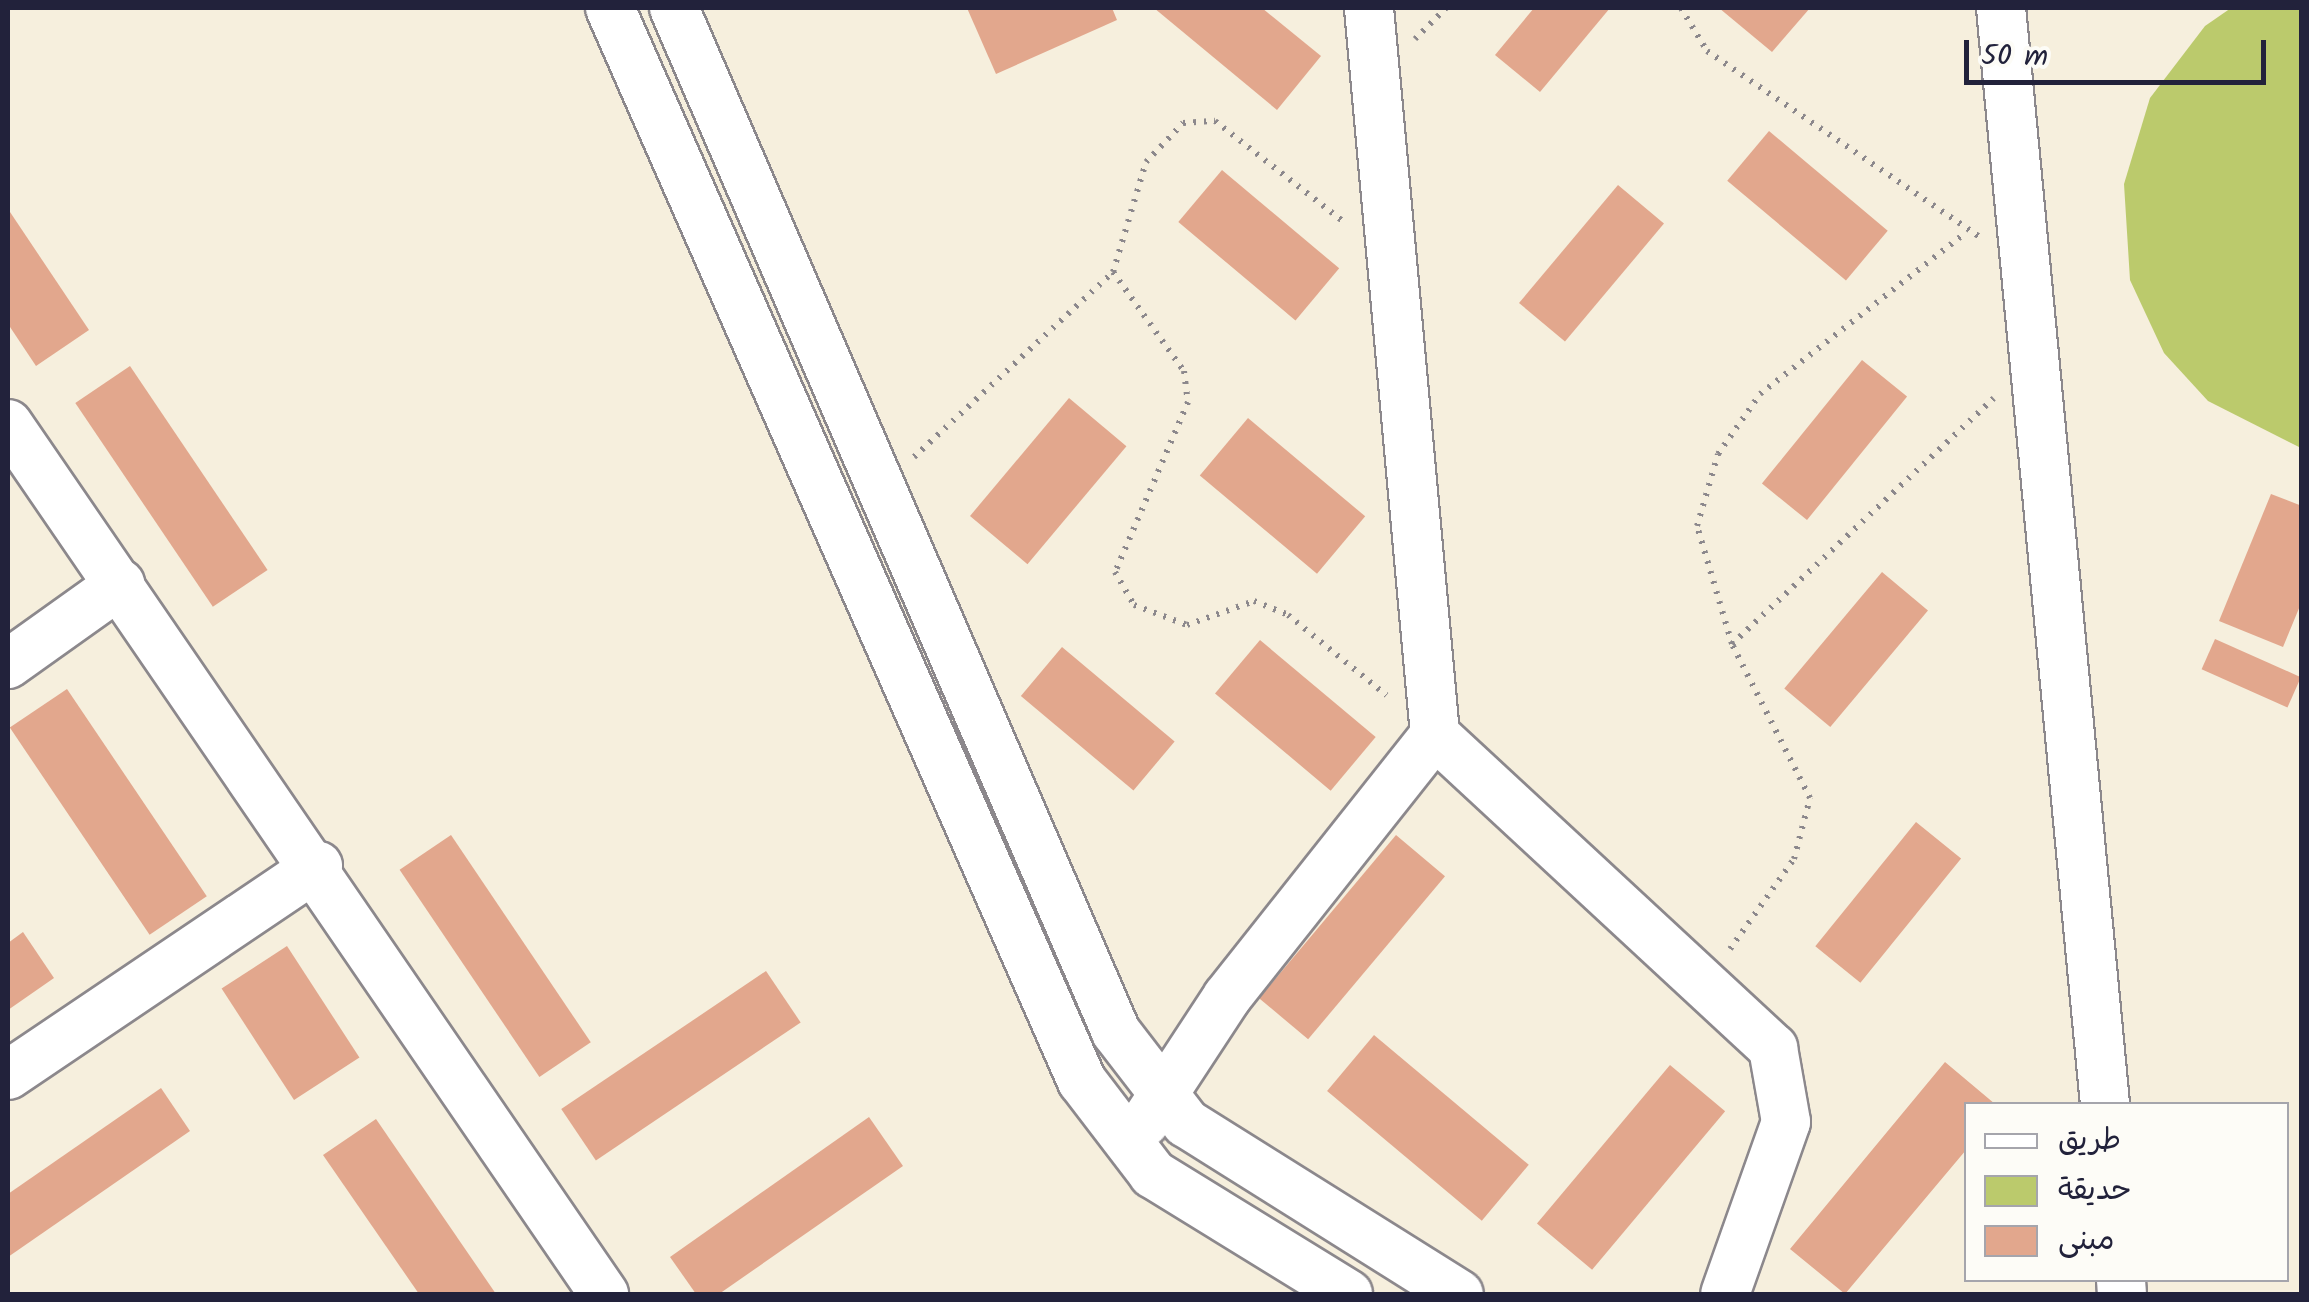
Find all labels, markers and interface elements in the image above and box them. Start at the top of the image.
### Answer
scale bar [1969,20,2272,82]
text: 50 m [1981,33,2048,81]
legend [1964,1102,2289,1282]
text: طريق [2058,1117,2121,1165]
text: حديقة [2058,1167,2132,1215]
text: مبنى [2058,1217,2114,1265]

